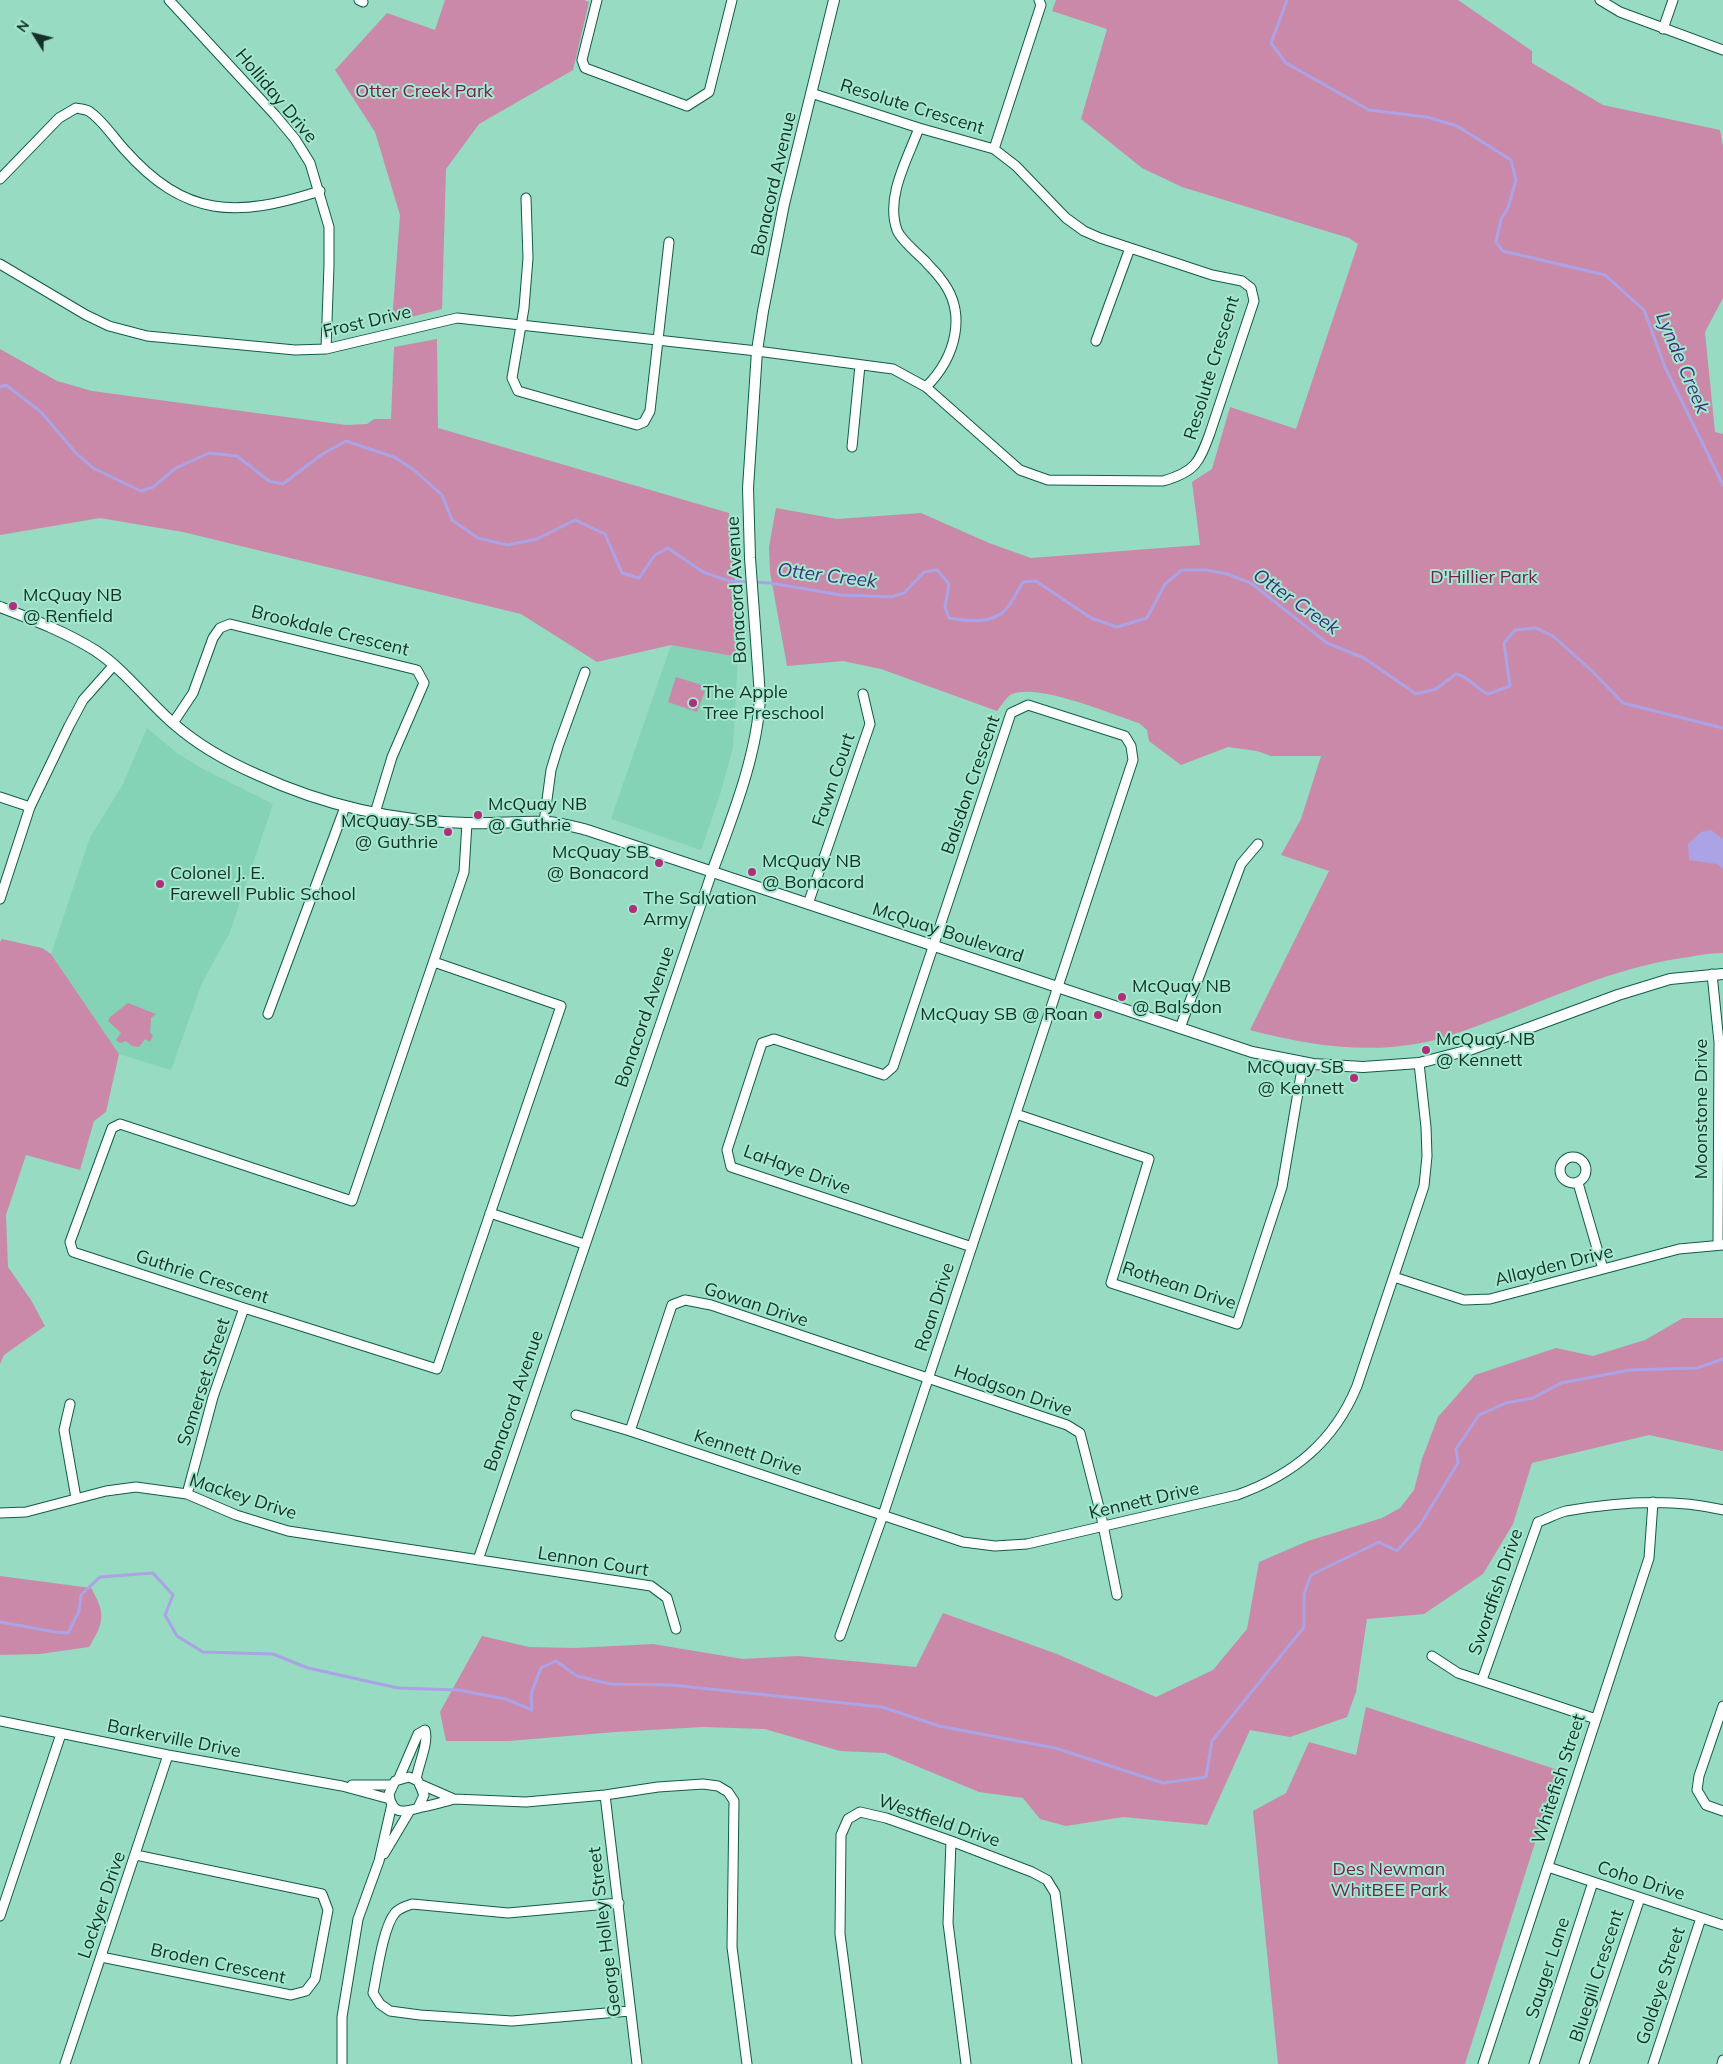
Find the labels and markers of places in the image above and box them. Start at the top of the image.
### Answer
place label: McQuay NB @ Renfield [23,585,122,628]
marker: McQuay NB @ Renfield [7,600,19,612]
place label: The Apple Tree Preschool [703,682,824,724]
marker: The Apple Tree Preschool [687,697,699,709]
place label: McQuay NB @ Guthrie [488,794,587,836]
marker: McQuay NB @ Guthrie [472,809,484,821]
place label: McQuay SB @ Guthrie [341,811,438,854]
marker: McQuay SB @ Guthrie [442,826,454,838]
place label: McQuay SB @ Bonacord [547,842,649,884]
place label: McQuay NB @ Bonacord [762,851,864,894]
marker: McQuay SB @ Bonacord [653,857,665,869]
place label: Colonel J. E. Farewell Public School [170,863,356,906]
marker: McQuay NB @ Bonacord [746,866,758,878]
marker: Colonel J. E. Farewell Public School [154,878,166,890]
place label: The Salvation Army [643,888,757,931]
marker: The Salvation Army [627,903,639,915]
place label: McQuay NB @ Balsdon [1132,976,1231,1019]
marker: McQuay NB @ Balsdon [1116,991,1128,1003]
place label: McQuay SB @ Roan [920,1004,1088,1026]
marker: McQuay SB @ Roan [1092,1009,1104,1021]
place label: McQuay NB @ Kennett [1436,1029,1535,1072]
marker: McQuay NB @ Kennett [1420,1044,1432,1056]
place label: McQuay SB @ Kennett [1247,1057,1344,1100]
marker: McQuay SB @ Kennett [1348,1072,1360,1084]

